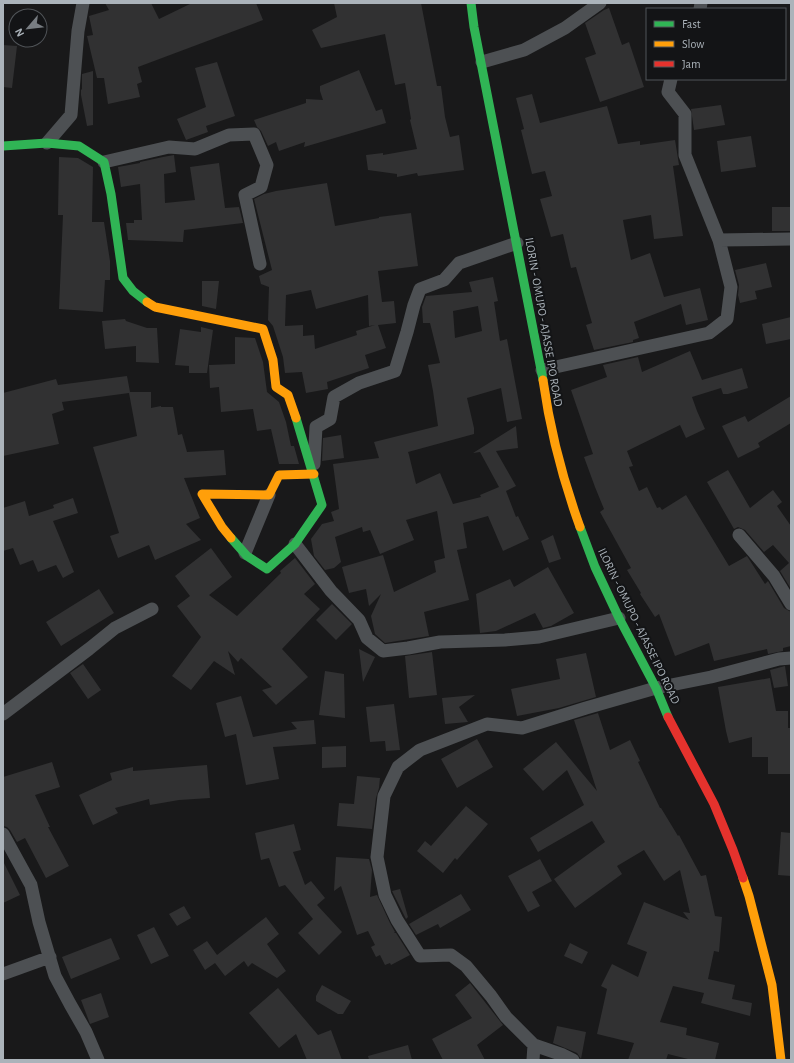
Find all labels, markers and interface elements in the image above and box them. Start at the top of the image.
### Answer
north arrow [8,8,48,48]
legend [646,8,786,80]
text: Fast [682,18,701,30]
text: N [13,26,26,38]
text: Slow [682,38,704,50]
text: Jam [682,58,701,70]
street label: ILORIN - OMUPO - AJASSE IPO ROAD [523,236,565,408]
street label: ILORIN - OMUPO - AJASSE IPO ROAD [596,546,682,706]

